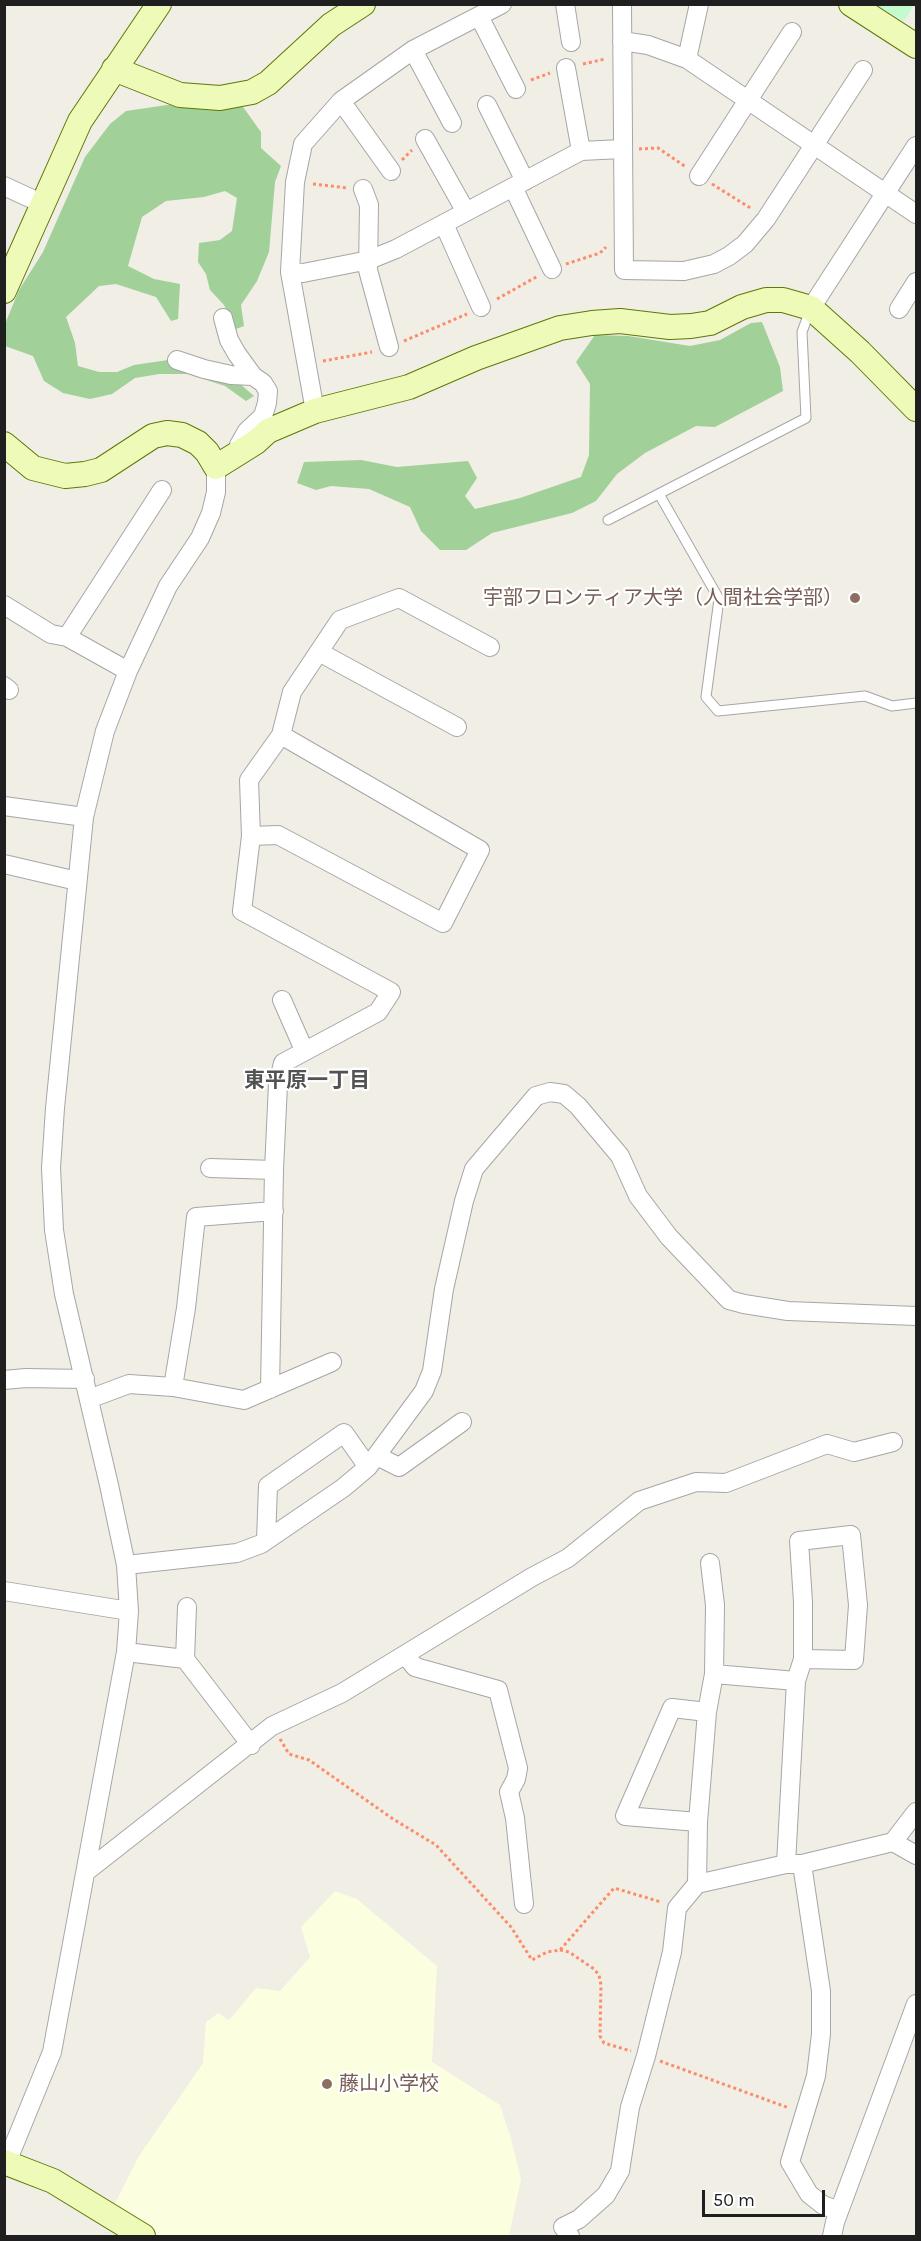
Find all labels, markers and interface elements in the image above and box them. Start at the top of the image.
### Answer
place label: 宇部フロンティア大学（人間社会学部） [483,586,843,610]
marker: 宇部フロンティア大学（人間社会学部） [848,591,862,605]
district label: 東平原一丁目 [244,1068,370,1094]
place label: 藤山小学校 [339,2072,439,2096]
marker: 藤山小学校 [320,2077,334,2091]
scale bar [705,2178,828,2216]
text: 50 m [713,2189,755,2211]

